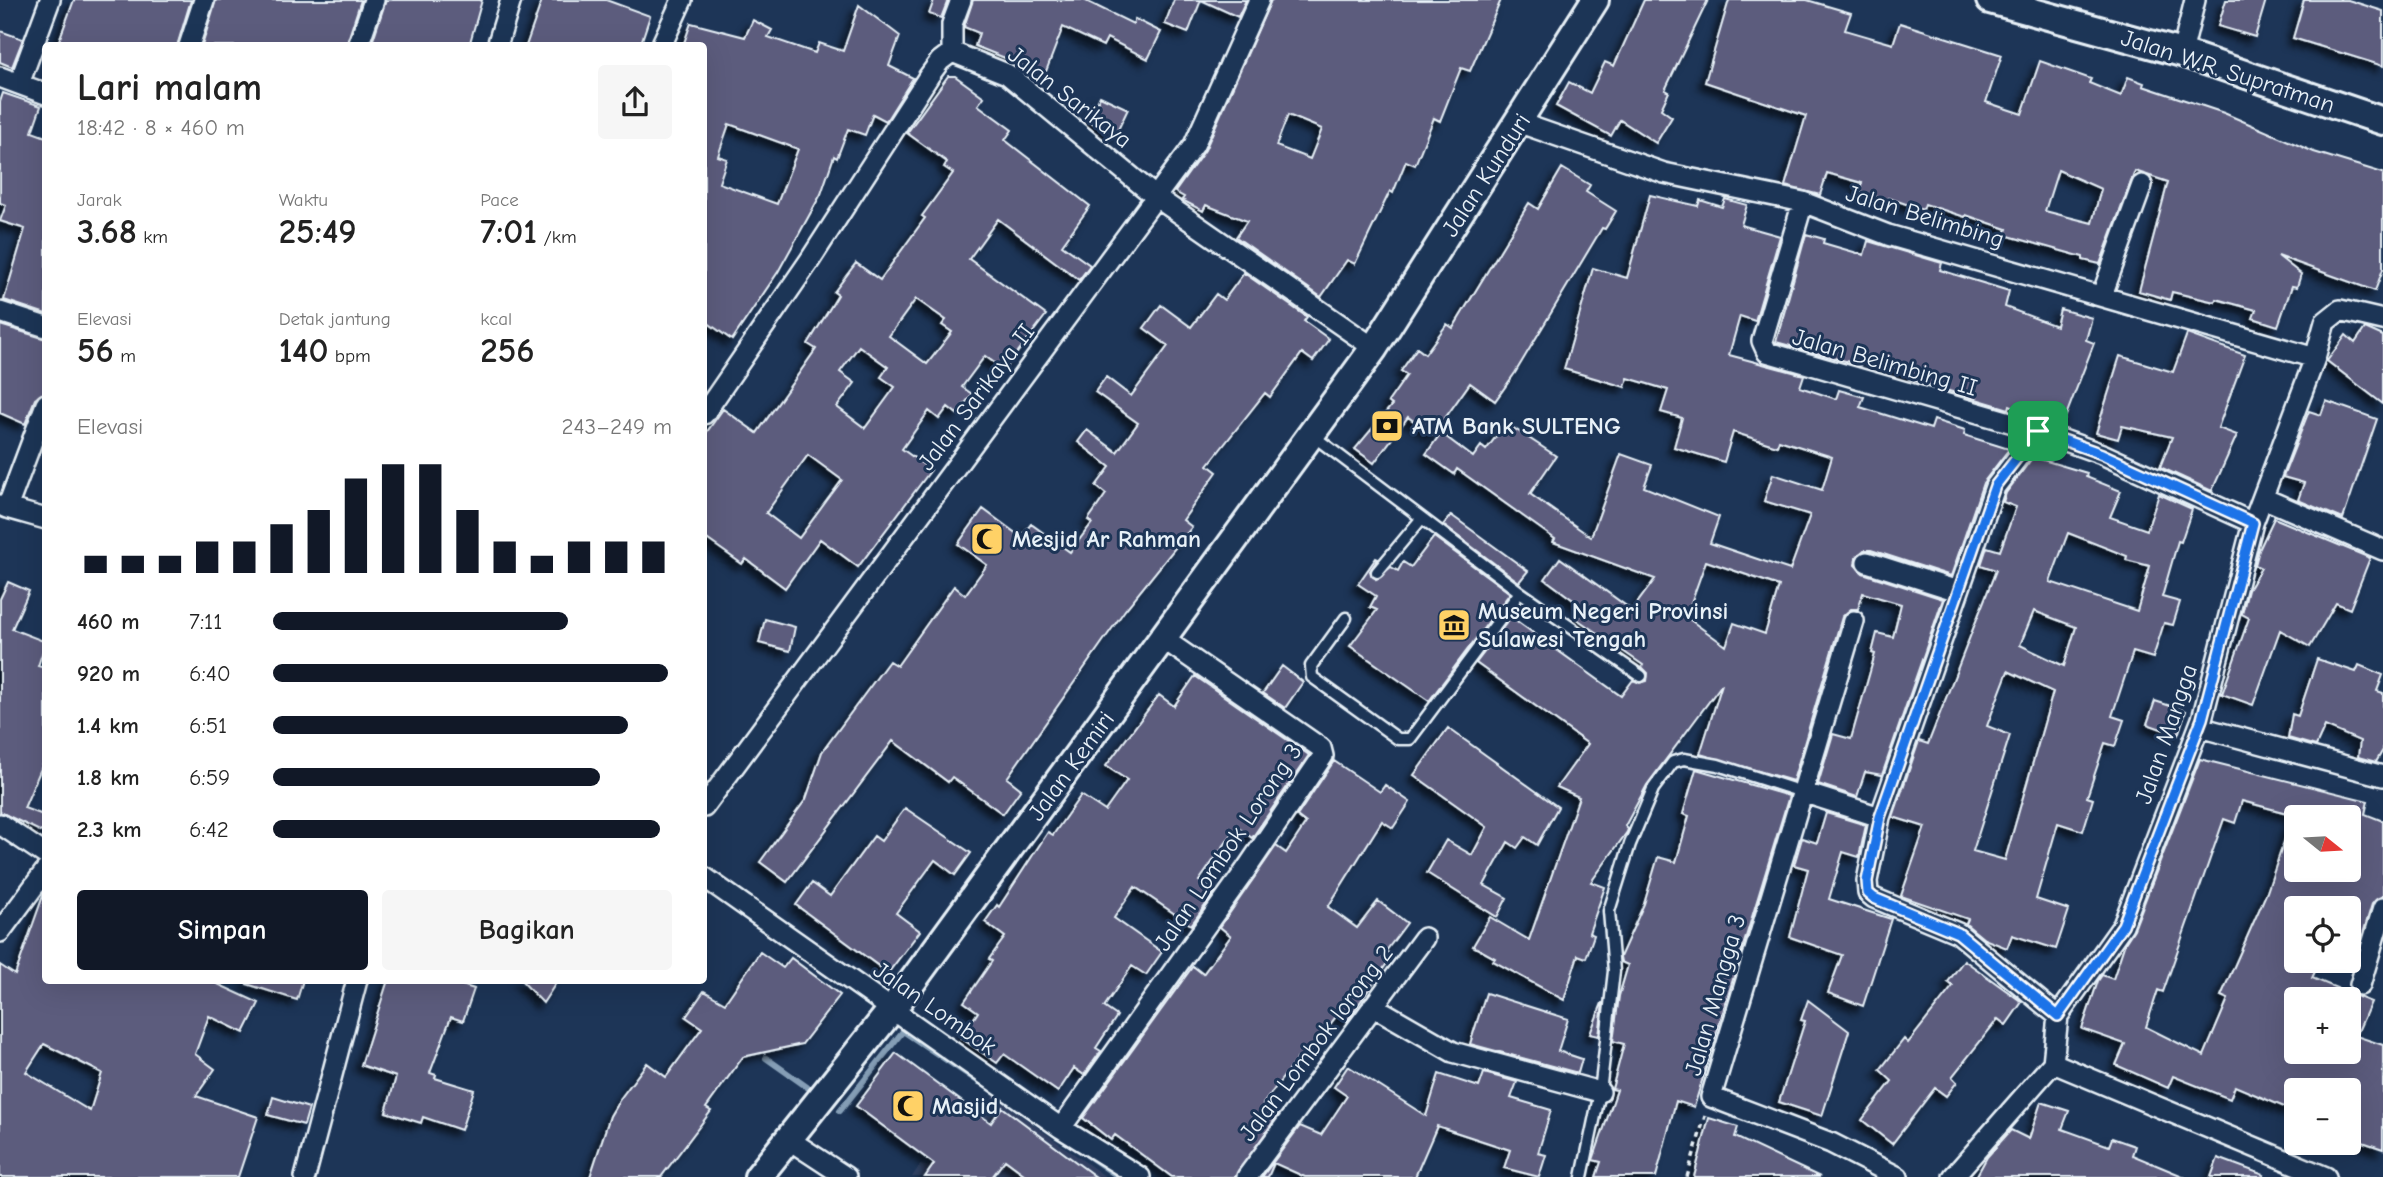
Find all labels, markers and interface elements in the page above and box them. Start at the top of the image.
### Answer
street label: Jalan W.R. Supratman [2118,23,2338,119]
street label: Jalan Sarikaya [1003,40,1137,154]
button: share [598,65,672,139]
text: Lari malam [77,66,262,110]
street label: Jalan Kunduri [1436,108,1536,242]
text: 18:42 · 8 × 460 m [77,114,245,141]
street label: Jalan Belimbing [1842,179,2008,253]
text: Jarak [77,189,122,211]
text: Waktu [279,189,328,211]
text: Pace [480,189,519,211]
text: 3.68 [77,211,137,252]
text: 25:49 [279,211,357,252]
text: 7:01 [480,211,537,252]
text: km [137,226,168,248]
text: /km [537,226,577,248]
text: Elevasi [77,308,132,330]
text: Detak jantung [279,308,391,330]
text: kcal [480,308,512,330]
street label: Jalan Sarikaya II [912,318,1040,476]
street label: Jalan Belimbing II [1789,322,1981,402]
text: 56 [77,330,114,371]
text: 140 [279,330,329,371]
text: 256 [480,330,535,371]
text: m [114,345,136,367]
text: bpm [329,345,371,367]
pin [2008,401,2068,461]
bank icon: ATM Bank SULTENG [1368,407,1406,445]
place label: ATM Bank SULTENG [1412,412,1621,440]
icon: arrive [2019,412,2057,450]
text: Elevasi [77,413,143,440]
text: 243–249 m [562,413,672,440]
mosque icon: Mesjid Ar Rahman [968,520,1006,558]
place label: Mesjid Ar Rahman [1012,525,1201,553]
place label: Museum Negeri Provinsi Sulawesi Tengah [1478,597,1728,653]
museum icon: Museum Negeri Provinsi Sulawesi Tengah [1435,606,1473,644]
text: 460 m [77,608,139,635]
text: 7:11 [189,608,222,635]
text: 920 m [77,660,140,687]
text: 6:40 [189,660,231,687]
street label: Jalan Mangga [2129,660,2203,808]
street label: Jalan Kemiri [1022,706,1120,826]
text: 1.4 km [77,712,139,739]
text: 6:51 [189,712,227,739]
street label: Jalan Lombok Lorong 3 [1148,738,1308,956]
text: 1.8 km [77,764,140,791]
text: 6:59 [189,764,230,791]
north arrow [2284,805,2361,882]
map controls [2284,805,2361,1155]
text: 2.3 km [77,816,142,843]
text: 6:42 [189,816,229,843]
button: Simpan [77,890,368,970]
button: Bagikan [382,890,672,970]
button: locate [2284,896,2361,973]
street label: Jalan Mangga 3 [1679,911,1751,1079]
street label: Jalan Lombok lorong 2 [1233,940,1399,1146]
street label: Jalan Lombok [868,955,1002,1061]
button: + [2284,987,2361,1064]
button: − [2284,1078,2361,1155]
mosque icon: Masjid [889,1087,927,1125]
place label: Masjid [932,1092,998,1120]

